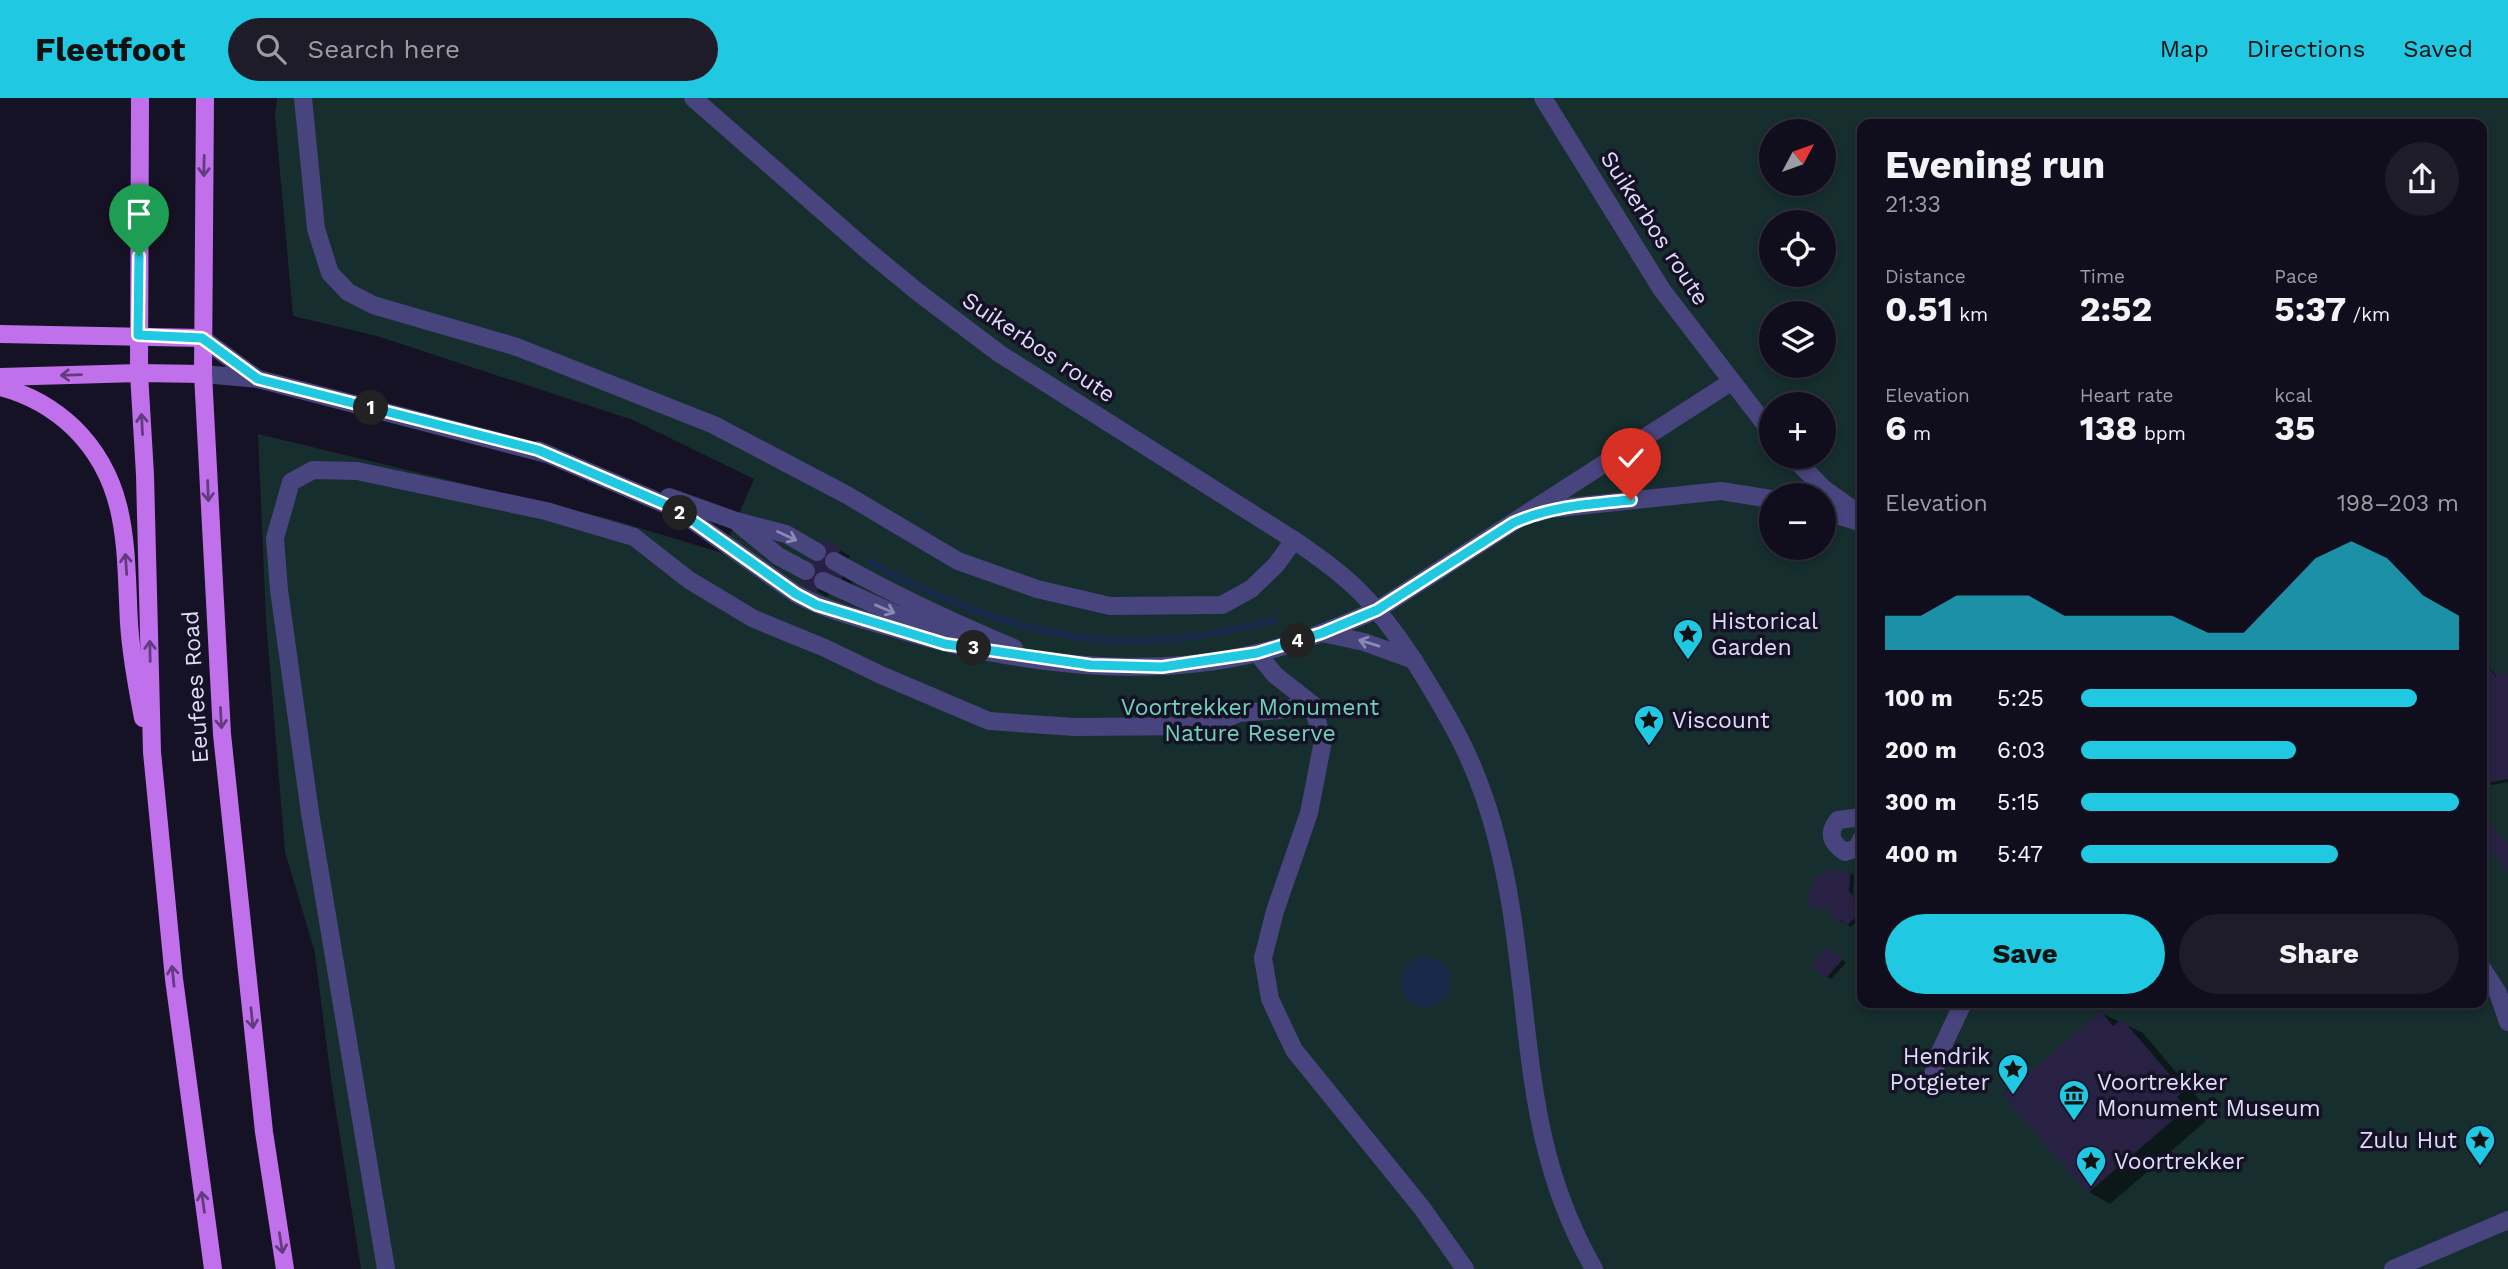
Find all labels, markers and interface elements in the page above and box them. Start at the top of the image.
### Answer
search box [228,18,718,81]
text: Fleetfoot [35,30,186,69]
icon: search [252,30,290,68]
text: Search here [308,34,460,64]
text: Map [2160,35,2209,63]
text: Directions [2247,35,2365,63]
text: Saved [2403,35,2473,63]
north arrow [1759,119,1836,196]
map controls [1759,119,1836,560]
button: share [2385,142,2459,216]
text: Evening run [1885,143,2105,187]
street label: Suikerbos route [1595,146,1714,310]
one-way arrow [197,154,211,177]
pin [109,184,169,256]
text: 21:33 [1885,191,1941,218]
icon: arrive [120,195,158,233]
button: locate [1759,210,1836,287]
text: Distance [1885,265,1966,288]
text: Time [2080,265,2125,288]
text: Pace [2274,265,2318,288]
street label: Suikerbos route [957,286,1120,408]
text: 0.51 [1885,288,1953,330]
text: 2:52 [2080,288,2152,330]
text: 5:37 [2274,288,2346,330]
button: layers [1759,301,1836,378]
text: km [1953,303,1988,326]
text: /km [2346,303,2390,326]
one-way arrow [59,368,82,382]
text: Elevation [1885,384,1970,407]
text: Heart rate [2080,384,2174,407]
text: kcal [2274,384,2312,407]
pin: 1 [354,390,388,426]
button: + [1759,392,1836,469]
text: 1 [366,396,375,419]
text: 6 [1885,407,1907,449]
text: 138 [2080,407,2137,449]
text: 35 [2274,407,2316,449]
one-way arrow [135,413,148,436]
text: m [1907,422,1931,445]
text: bpm [2137,422,2186,445]
pin [1601,428,1661,500]
icon: check [1612,439,1650,477]
one-way arrow [201,480,214,503]
button: − [1759,483,1836,560]
text: Elevation [1885,490,1988,517]
text: 198–203 m [2337,490,2459,517]
pin: 2 [662,496,698,530]
text: 2 [674,501,685,524]
one-way arrow [776,530,797,543]
one-way arrow [120,553,133,576]
one-way arrow [874,603,895,616]
place label: Historical Garden [1711,608,1818,661]
street label: Eeufees Road [177,610,214,764]
place icon: Historical Garden [1671,617,1705,661]
pin: 4 [1280,624,1316,658]
text: 4 [1291,629,1304,652]
pin: 3 [956,630,992,666]
text: 3 [968,636,979,659]
one-way arrow [1358,636,1380,649]
one-way arrow [143,640,156,663]
text: 100 m [1885,685,1953,712]
text: 5:25 [1997,685,2044,712]
park label: Voortrekker Monument Nature Reserve [1121,694,1380,747]
place icon: Viscount [1632,703,1666,747]
one-way arrow [215,707,228,729]
place label: Viscount [1672,707,1770,734]
text: 200 m [1885,737,1957,764]
text: 6:03 [1997,737,2045,764]
text: 300 m [1885,789,1956,816]
text: 5:15 [1997,789,2040,816]
text: 400 m [1885,841,1958,868]
text: 5:47 [1997,841,2043,868]
button: Save [1885,914,2165,994]
button: Share [2179,914,2459,994]
one-way arrow [167,965,180,988]
one-way arrow [245,1006,258,1029]
place label: Hendrik Potgieter [1889,1043,1990,1096]
place icon: Hendrik Potgieter [1996,1052,2030,1096]
place label: Voortrekker Monument Museum [2097,1069,2321,1122]
museum icon: Voortrekker Monument Museum [2057,1078,2091,1122]
place icon: Zulu Hut [2463,1123,2497,1167]
place label: Zulu Hut [2359,1127,2457,1154]
place icon: Voortrekker [2074,1144,2108,1188]
place label: Voortrekker [2114,1148,2244,1175]
one-way arrow [196,1191,209,1213]
one-way arrow [275,1232,288,1254]

